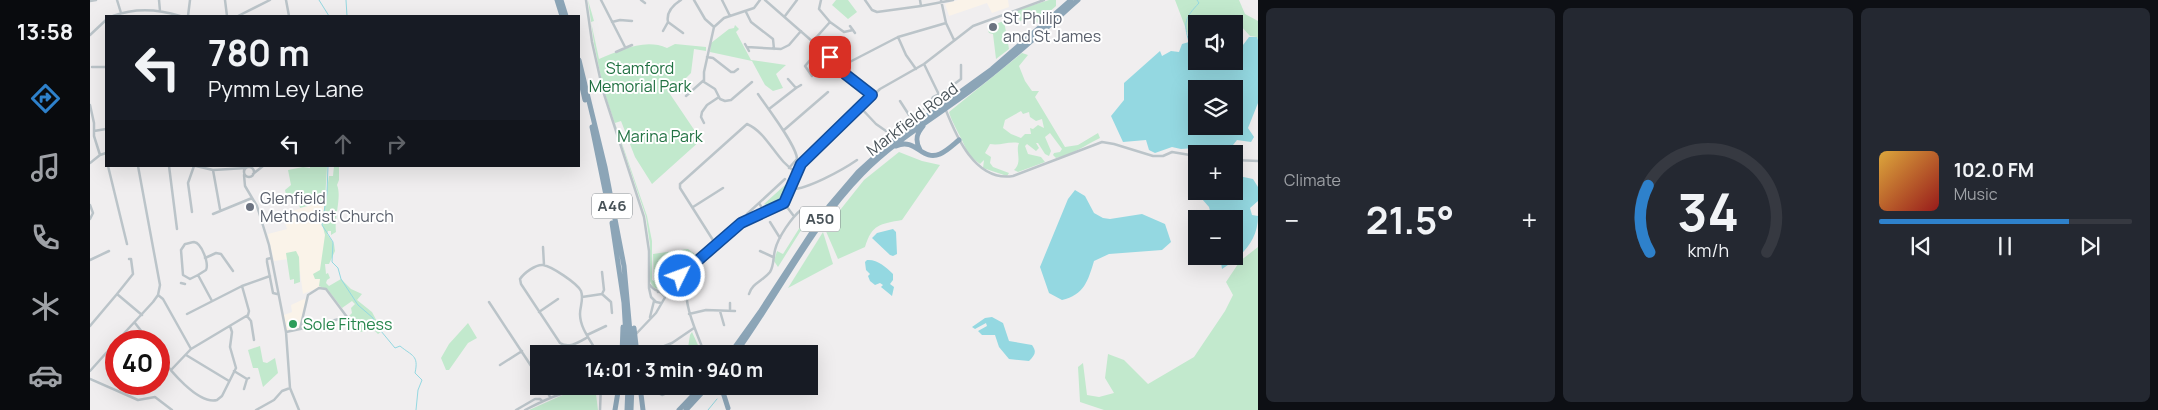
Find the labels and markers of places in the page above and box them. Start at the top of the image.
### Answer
place label: St Philip and St James [1003,7,1101,47]
marker: St Philip and St James [987,21,999,33]
pin [809,36,851,78]
place label: Glenfield Methodist Church [260,187,394,227]
marker: Glenfield Methodist Church [244,201,256,213]
place label: Sole Fitness [303,313,392,335]
marker: Sole Fitness [287,318,299,330]

